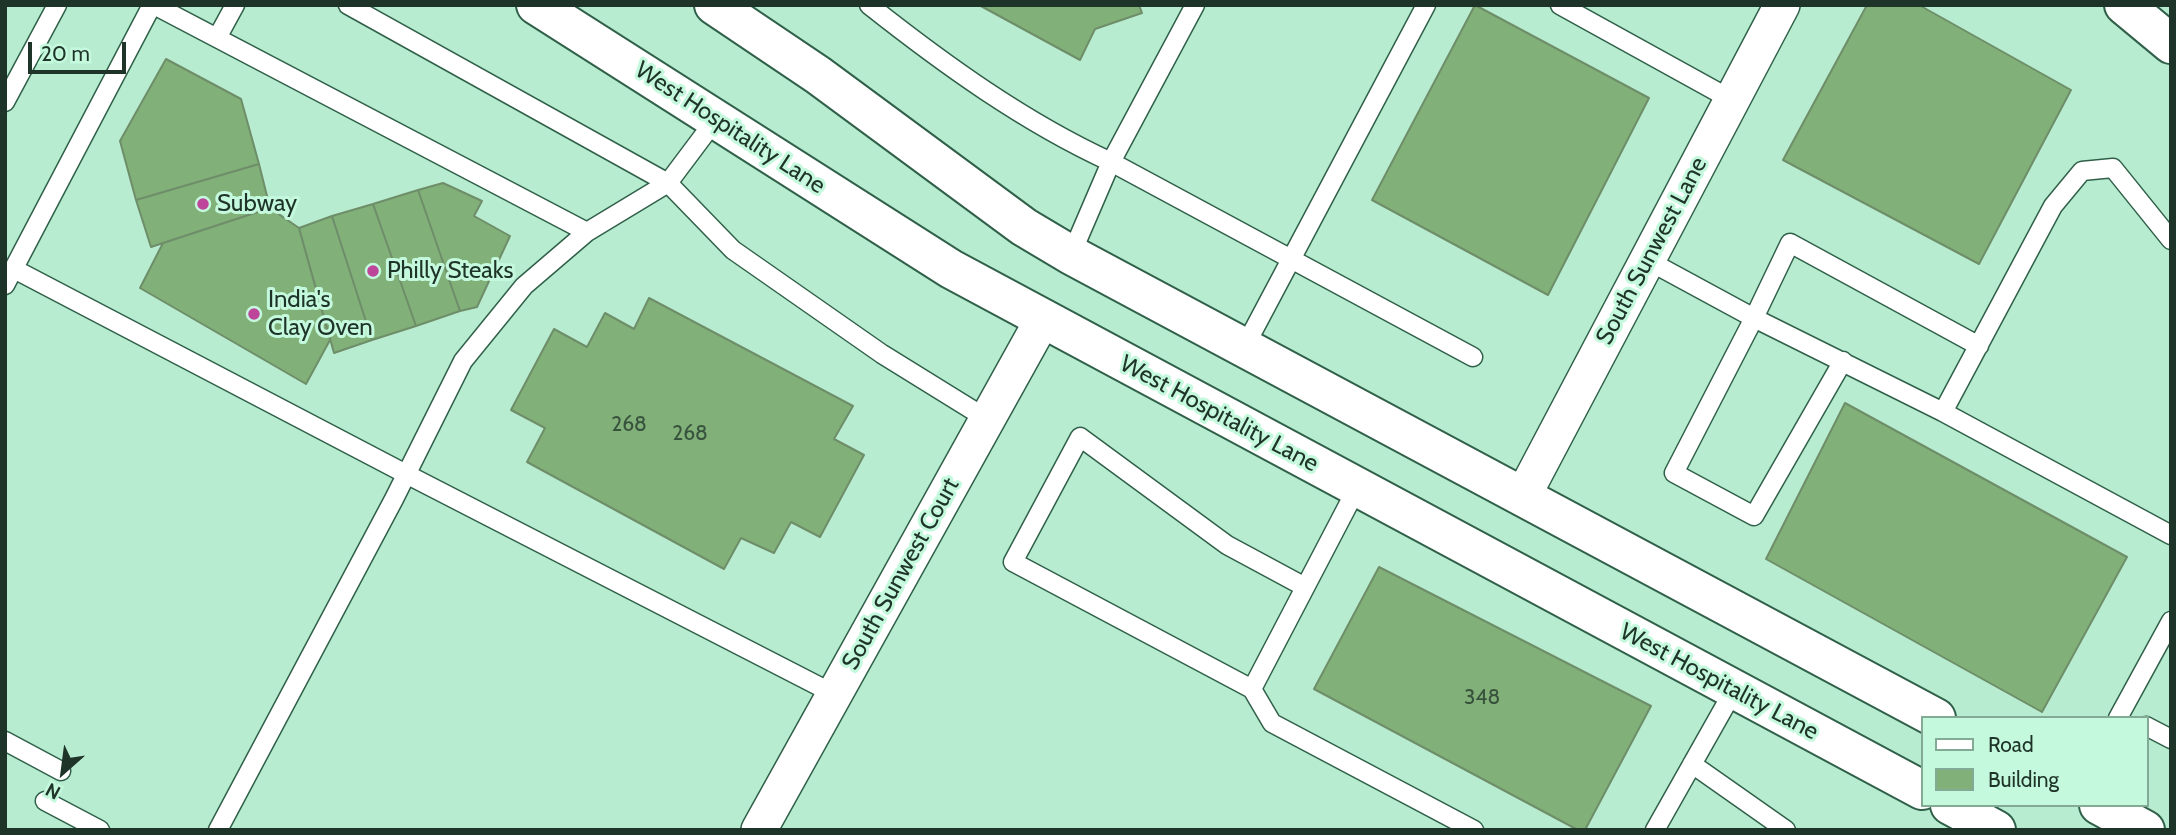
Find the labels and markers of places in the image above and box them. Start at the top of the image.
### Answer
place label: Subway [217,190,297,218]
marker: Subway [195,196,211,212]
place label: Philly Steaks [387,257,514,285]
marker: Philly Steaks [365,263,381,279]
place label: India's Clay Oven [268,286,373,342]
marker: India's Clay Oven [246,306,262,322]

